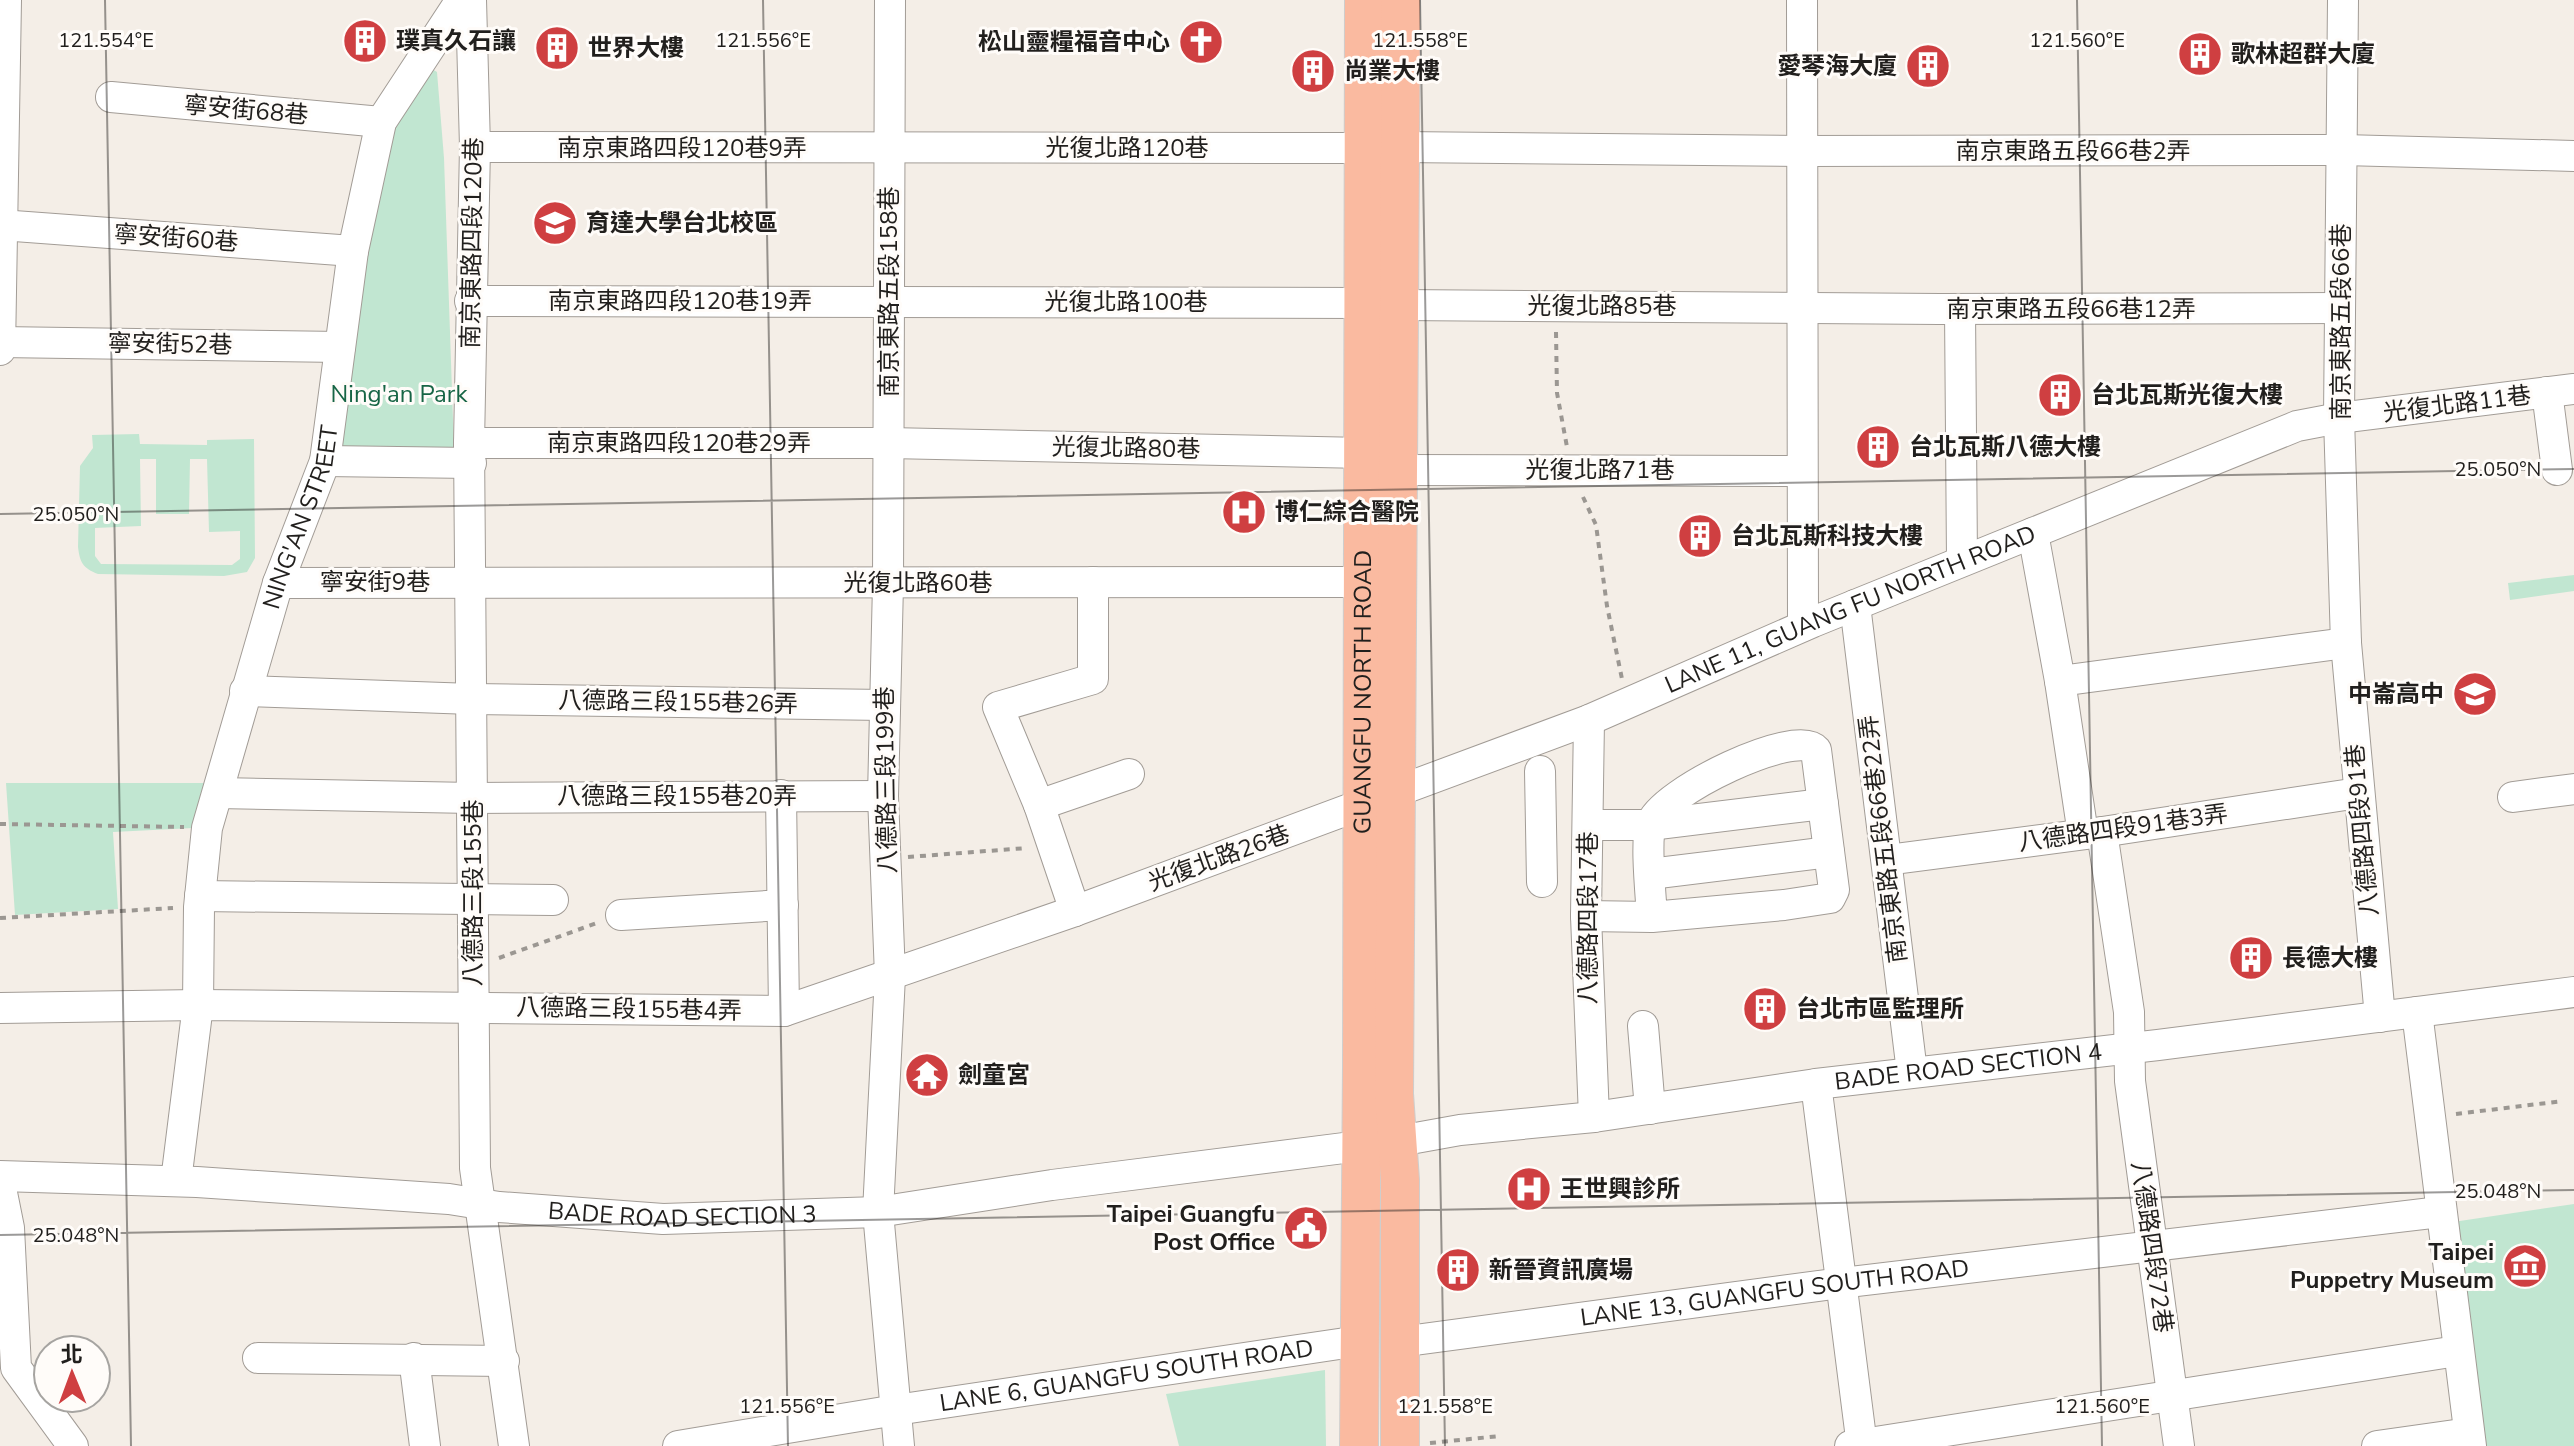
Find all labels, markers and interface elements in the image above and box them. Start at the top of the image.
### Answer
building icon: 璞真久石讓 [341,17,389,65]
church icon: 松山靈糧福音中心 [1177,18,1225,66]
building icon: 世界大樓 [533,24,581,72]
place label: 璞真久石讓 [396,25,516,57]
place label: 松山靈糧福音中心 [978,26,1170,58]
text: 121.554°E [58,27,154,54]
text: 121.556°E [715,27,811,54]
text: 121.558°E [1372,27,1468,54]
text: 121.560°E [2029,27,2125,54]
building icon: 歌林超群大廈 [2176,30,2224,78]
place label: 世界大樓 [588,32,684,64]
place label: 歌林超群大廈 [2231,38,2375,70]
building icon: 愛琴海大廈 [1904,42,1952,90]
building icon: 尚業大樓 [1289,47,1337,95]
place label: 愛琴海大廈 [1777,50,1897,82]
place label: 尚業大樓 [1344,55,1440,87]
street label: 寧安街68巷 [182,89,310,131]
street label: 南京東路四段120巷9弄 [557,132,807,164]
street label: 光復北路120巷 [1045,132,1209,164]
street label: 南京東路五段66巷2弄 [1955,135,2191,167]
street label: 南京東路四段120巷 [454,137,490,349]
street label: 南京東路五段158巷 [873,186,905,398]
school or university icon: 育達大學台北校區 [531,199,579,247]
place label: 育達大學台北校區 [586,207,778,239]
street label: 寧安街60巷 [113,218,239,258]
street label: 南京東路五段66巷 [2325,224,2357,420]
street label: 南京東路四段120巷19弄 [548,285,812,317]
street label: 光復北路100巷 [1044,286,1208,318]
street label: 光復北路85巷 [1528,290,1676,322]
street label: 南京東路五段66巷12弄 [1946,293,2196,325]
street label: 寧安街52巷 [107,327,233,361]
building icon: 台北瓦斯光復大樓 [2036,371,2084,419]
park label: Ning'an Park [331,378,468,410]
place label: 台北瓦斯光復大樓 [2091,379,2283,411]
street label: 光復北路11巷 [2381,379,2533,429]
street label: NING'AN STREET [255,423,346,613]
building icon: 台北瓦斯八德大樓 [1854,423,1902,471]
street label: 南京東路四段120巷29弄 [547,427,811,459]
street label: 光復北路80巷 [1051,431,1201,465]
place label: 台北瓦斯八德大樓 [1909,431,2101,463]
street label: 光復北路71巷 [1526,454,1674,486]
text: 25.050°N [2455,456,2541,483]
hospital icon: 博仁綜合醫院 [1220,488,1268,536]
place label: 博仁綜合醫院 [1275,496,1419,528]
text: 25.050°N [33,501,119,528]
building icon: 台北瓦斯科技大樓 [1676,512,1724,560]
street label: LANE 11, GUANG FU NORTH ROAD [1660,518,2040,701]
place label: 台北瓦斯科技大樓 [1731,520,1923,552]
street label: GUANGFU NORTH ROAD [1346,550,1379,834]
street label: 寧安街9巷 [320,566,430,598]
street label: 光復北路60巷 [844,567,992,599]
school or university icon: 中崙高中 [2451,670,2499,718]
place label: 中崙高中 [2348,678,2444,710]
street label: 八德路三段155巷26弄 [558,684,798,720]
street label: 八德路三段199巷 [868,686,904,874]
street label: 南京東路五段66巷22弄 [1852,713,1914,965]
street label: 八德路四段91巷 [2339,743,2385,917]
street label: 八德路三段155巷20弄 [557,780,797,812]
street label: 八德路四段91巷3弄 [2016,797,2230,859]
street label: 八德路三段155巷 [457,799,489,987]
street label: 光復北路26巷 [1144,818,1294,898]
street label: 八德路四段17巷 [1572,832,1604,1004]
building icon: 長德大樓 [2227,934,2275,982]
place label: 長德大樓 [2282,942,2378,974]
building icon: 台北市區監理所 [1741,985,1789,1033]
street label: 八德路三段155巷4弄 [516,991,742,1027]
place label: 台北市區監理所 [1796,993,1964,1025]
street label: BADE ROAD SECTION 4 [1833,1035,2104,1098]
temple icon: 劍童宮 [903,1051,951,1099]
place label: 劍童宮 [958,1059,1030,1091]
street label: 八德路四段72巷 [2124,1159,2180,1335]
hospital icon: 王世興診所 [1505,1165,1553,1213]
place label: 王世興診所 [1560,1173,1680,1205]
text: 25.048°N [2455,1178,2541,1205]
street label: BADE ROAD SECTION 3 [547,1195,817,1236]
place label: Taipei Guangfu Post Office [1107,1198,1275,1258]
public building icon: Taipei Guangfu Post Office [1282,1204,1330,1252]
text: 25.048°N [33,1222,119,1249]
place label: Taipei Puppetry Museum [2290,1236,2494,1296]
museum icon: Taipei Puppetry Museum [2501,1242,2549,1290]
building icon: 新晉資訊廣場 [1434,1246,1482,1294]
street label: LANE 13, GUANGFU SOUTH ROAD [1578,1252,1971,1334]
place label: 新晉資訊廣場 [1489,1254,1633,1286]
street label: LANE 6, GUANGFU SOUTH ROAD [938,1332,1315,1419]
north arrow [32,1334,112,1414]
text: 北 [60,1340,83,1370]
text: 121.556°E [739,1393,835,1420]
text: 121.558°E [1397,1393,1493,1420]
text: 121.560°E [2054,1393,2150,1420]

